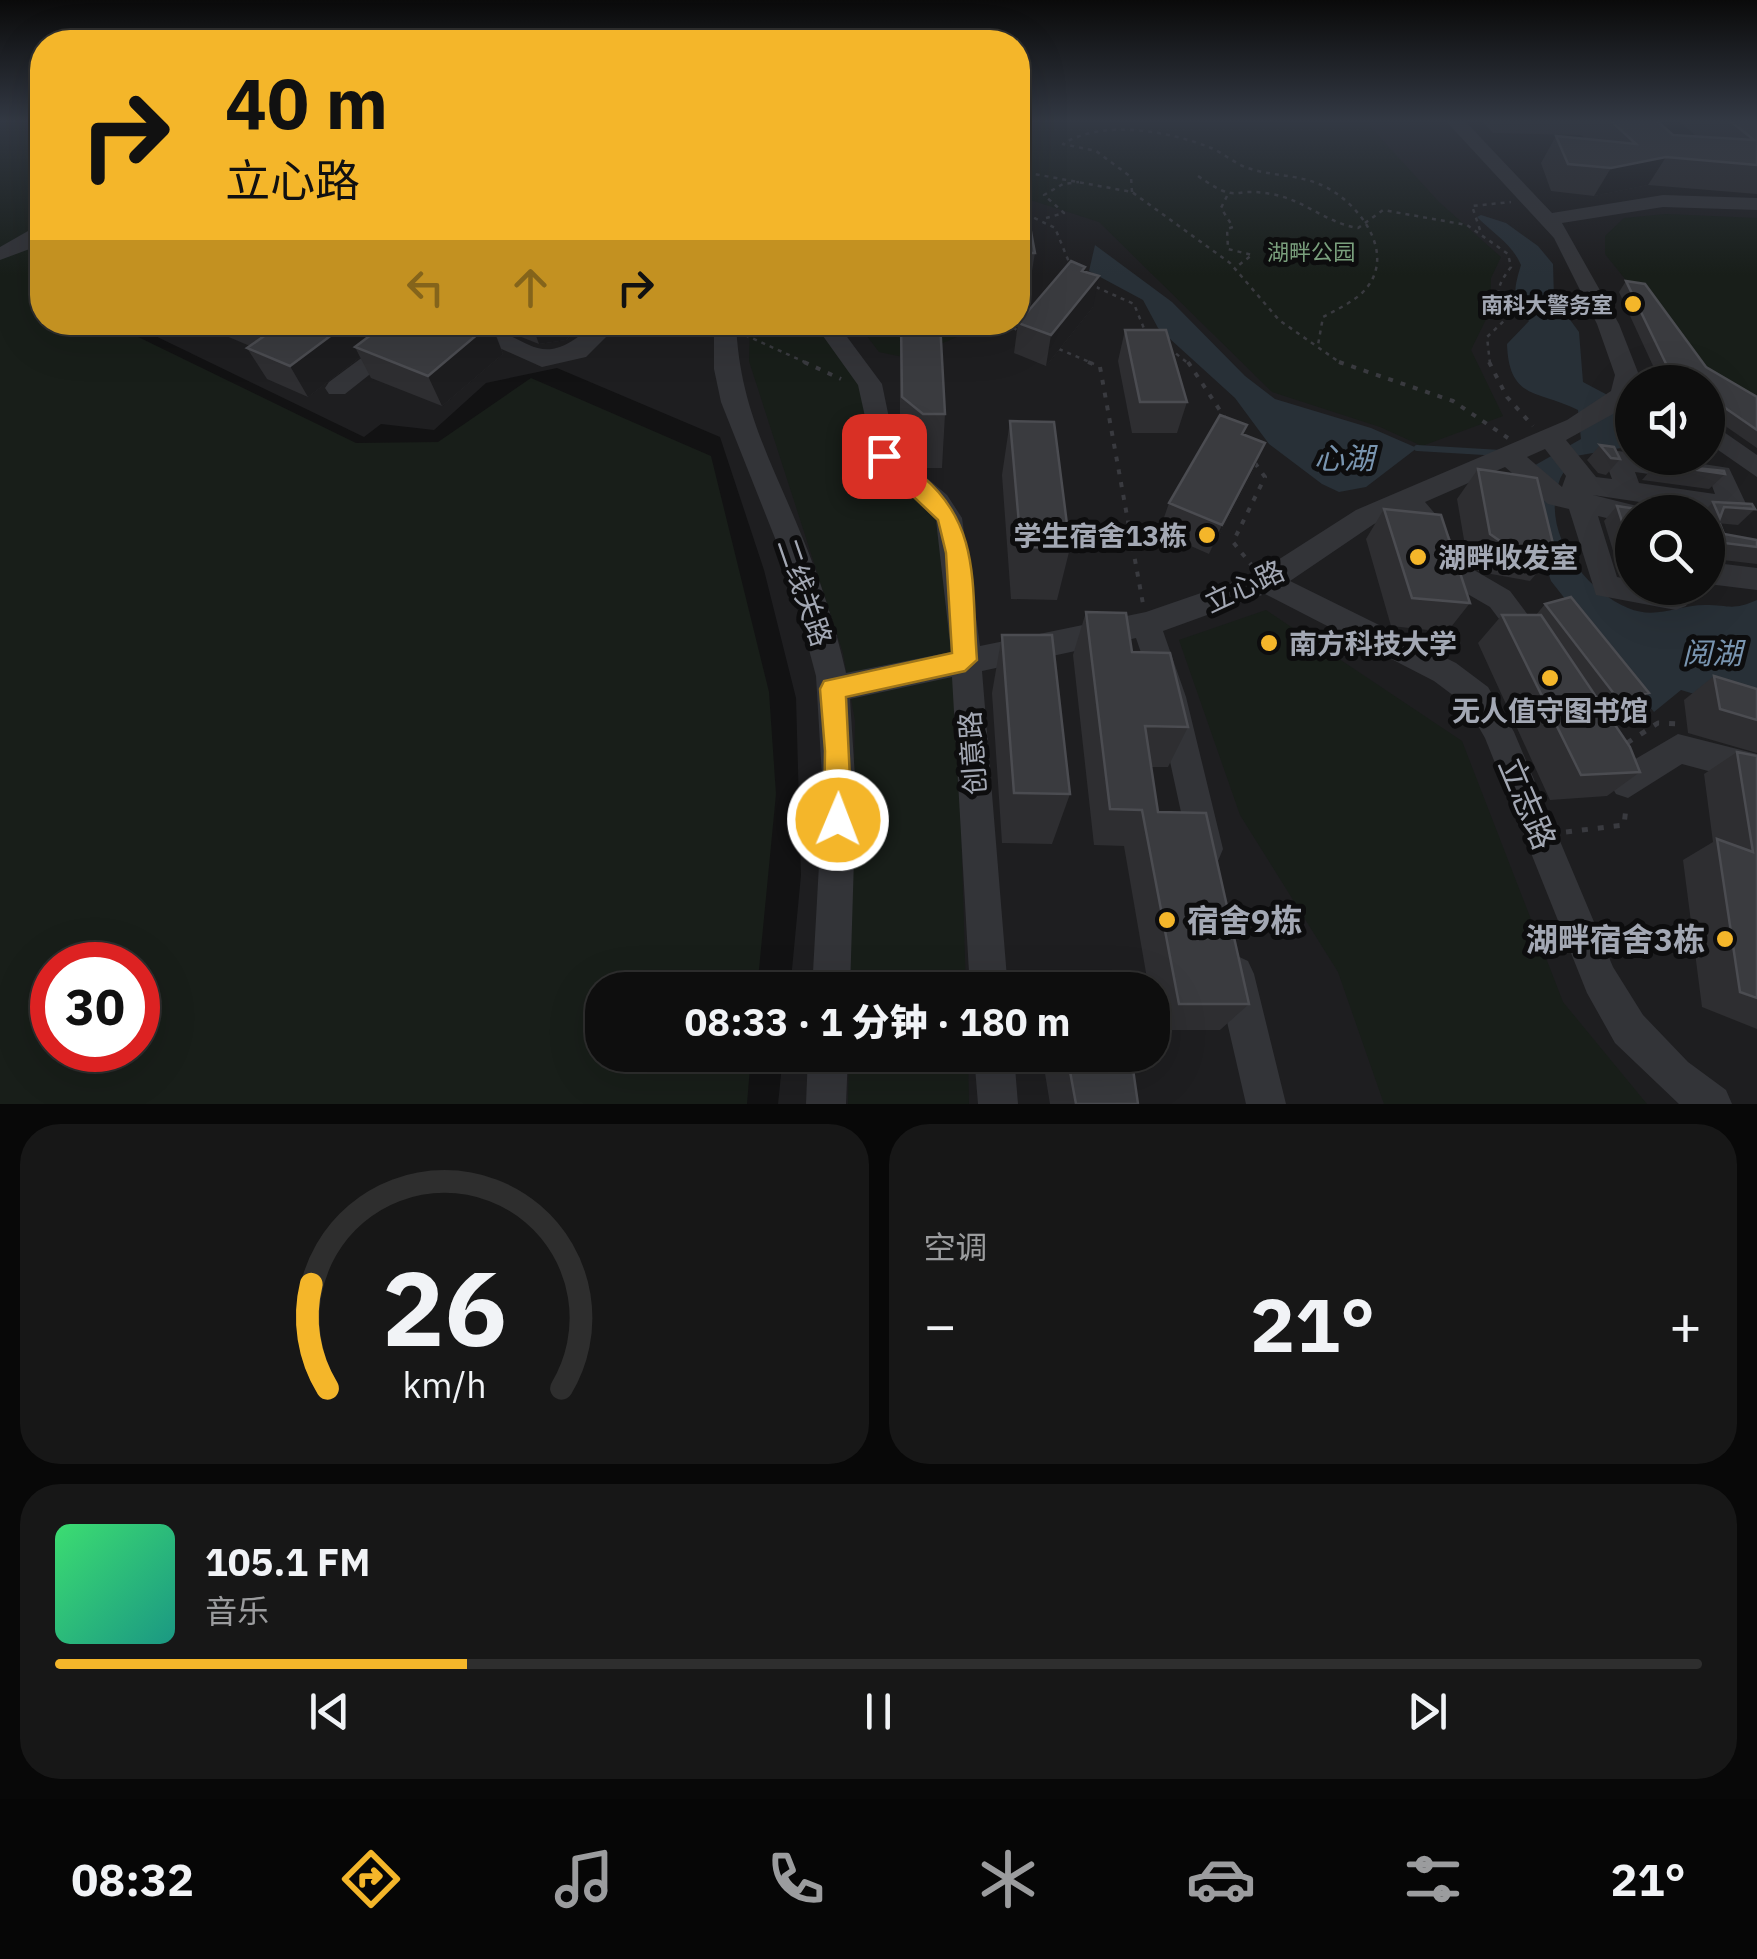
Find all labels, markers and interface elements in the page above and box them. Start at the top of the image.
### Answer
text: 40 m [225,57,388,148]
icon: right [60,70,190,200]
text: 立心路 [225,151,360,209]
park label: 湖畔公园 [1267,237,1355,266]
icon: left [398,260,453,315]
icon: ahead [503,260,558,315]
icon: right [608,260,663,315]
place label: 南科大警务室 [1481,290,1613,319]
marker: 南科大警务室 [1622,293,1644,315]
map controls [1615,365,1725,605]
button: sound [1615,365,1725,475]
pin [842,414,927,499]
icon: arrive [857,429,912,484]
water label: 心湖 [1314,438,1378,477]
button: search [1615,495,1725,605]
place label: 学生宿舍13栋 [1013,517,1187,554]
marker: 学生宿舍13栋 [1196,524,1218,546]
street label: 二线关路 [769,533,841,651]
place label: 湖畔收发室 [1438,539,1578,576]
marker: 湖畔收发室 [1407,546,1429,568]
street label: 立心路 [1198,551,1290,621]
place label: 南方科技大学 [1289,625,1457,662]
marker: 南方科技大学 [1258,632,1280,654]
water label: 阅湖 [1682,633,1746,672]
marker: 无人值守图书馆 [1539,667,1561,689]
place label: 无人值守图书馆 [1452,692,1648,729]
street label: 创意路 [951,710,993,796]
street label: 立志路 [1490,751,1566,855]
position arrow [786,768,890,872]
place label: 宿舍9栋 [1187,899,1302,941]
marker: 宿舍9栋 [1156,909,1178,931]
place label: 湖畔宿舍3栋 [1526,918,1705,960]
marker: 湖畔宿舍3栋 [1714,928,1736,950]
speed limit sign: 30 [30,942,160,1072]
text: 08:33 · 1 分钟 · 180 m [685,997,1070,1046]
text: 空调 [924,1226,988,1268]
text: 26 [382,1239,507,1375]
text: 21° [1250,1275,1375,1373]
text: − [924,1289,957,1360]
text: + [1669,1289,1702,1360]
text: km/h [402,1361,486,1408]
text: 105.1 FM [205,1537,370,1586]
text: 音乐 [205,1590,269,1632]
icon: previous [302,1684,357,1739]
icon: pause [851,1684,906,1739]
icon: next [1400,1684,1455,1739]
icon: directions [336,1844,406,1914]
icon: music [549,1844,619,1914]
icon: phone [761,1844,831,1914]
icon: climate [973,1844,1043,1914]
icon: car [1186,1844,1256,1914]
icon: filters [1398,1844,1468,1914]
text: 08:32 [71,1850,194,1908]
text: 21° [1611,1850,1686,1908]

